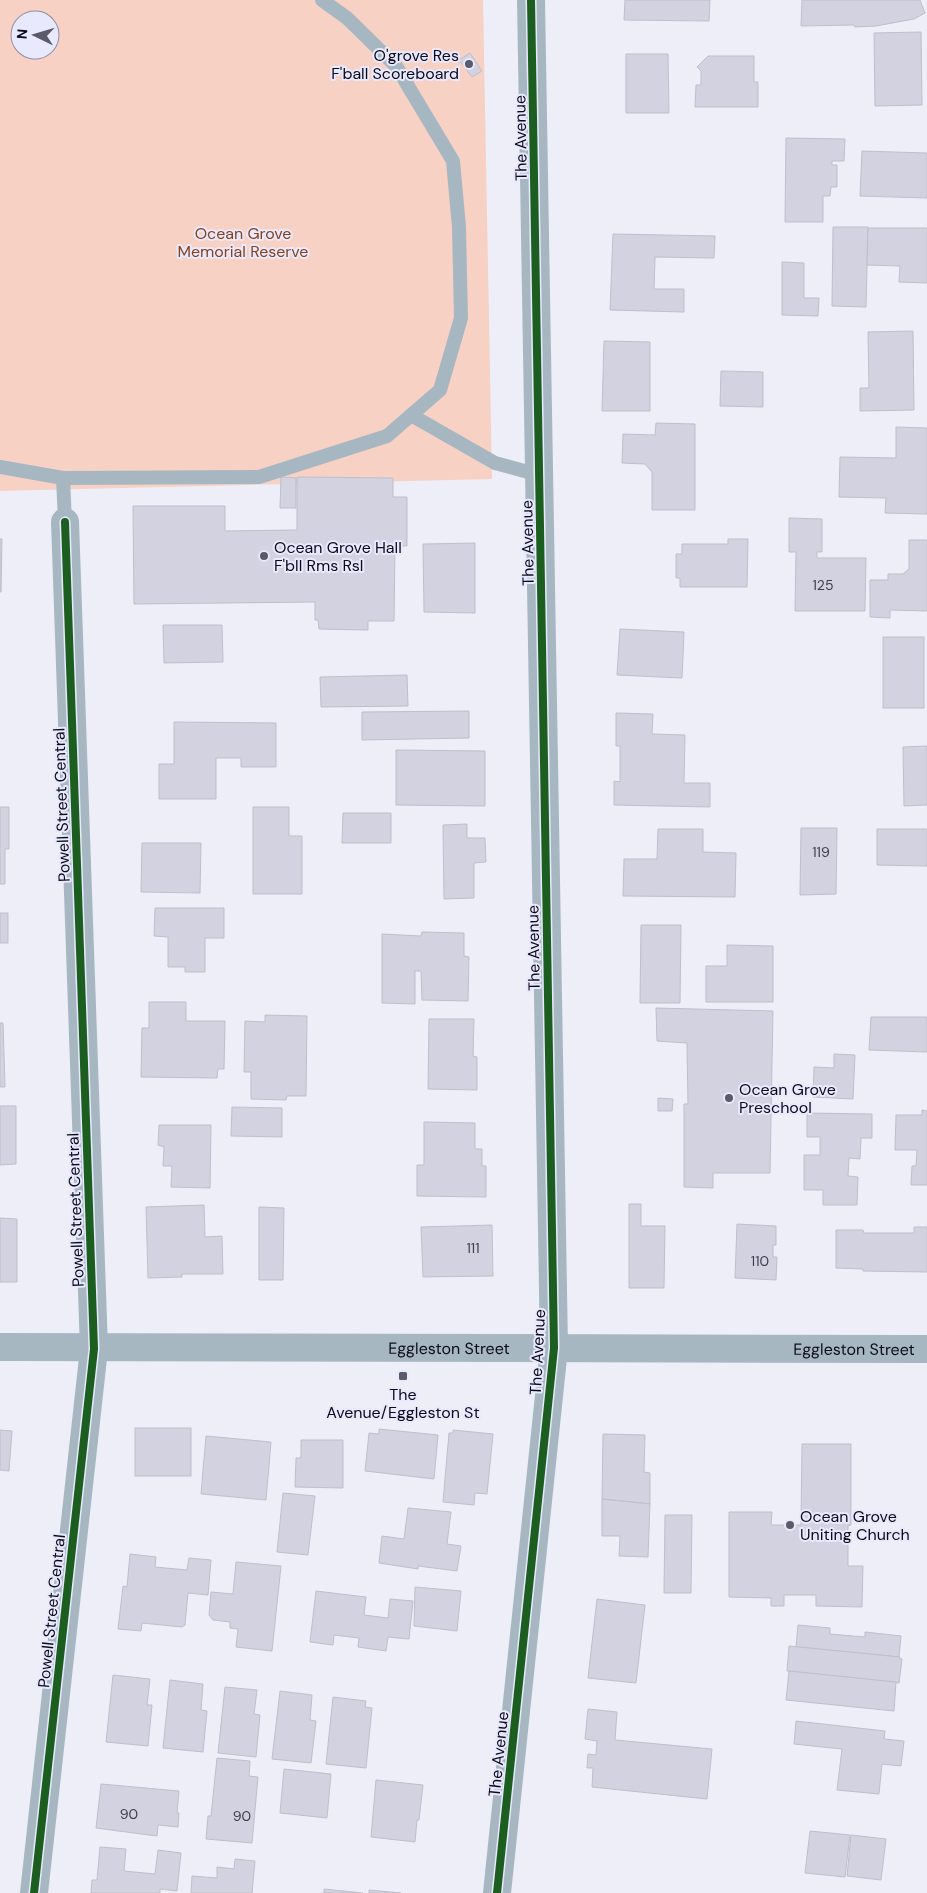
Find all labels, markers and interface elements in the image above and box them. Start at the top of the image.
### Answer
north arrow [10,10,60,60]
text: N [13,28,31,40]
place label: O'grove Res F'ball Scoreboard [331,45,459,84]
marker: O'grove Res F'ball Scoreboard [463,58,475,70]
street label: The Avenue [509,95,532,181]
park label: Ocean Grove Memorial Reserve [178,223,308,262]
street label: The Avenue [516,500,539,586]
place label: Ocean Grove Hall F'bll Rms Rsl [274,537,402,576]
marker: Ocean Grove Hall F'bll Rms Rsl [258,550,270,562]
house number: 125 [813,576,833,594]
street label: Powell Street Central [48,728,75,882]
house number: 119 [812,843,830,861]
street label: The Avenue [522,905,545,991]
place label: Ocean Grove Preschool [739,1079,836,1118]
marker: Ocean Grove Preschool [723,1092,735,1104]
street label: Powell Street Central [62,1133,89,1287]
house number: 111 [466,1239,480,1257]
house number: 110 [751,1252,769,1270]
street label: The Avenue [525,1309,550,1395]
street label: Eggleston Street [388,1338,510,1359]
street label: Eggleston Street [793,1339,915,1360]
marker: The Avenue/Eggleston St [397,1370,409,1382]
place label: The Avenue/Eggleston St [326,1384,480,1423]
place label: Ocean Grove Uniting Church [800,1506,910,1545]
marker: Ocean Grove Uniting Church [784,1519,796,1531]
street label: Powell Street Central [33,1533,70,1689]
street label: The Avenue [484,1710,513,1798]
house number: 90 [120,1805,138,1823]
house number: 90 [233,1807,251,1825]

